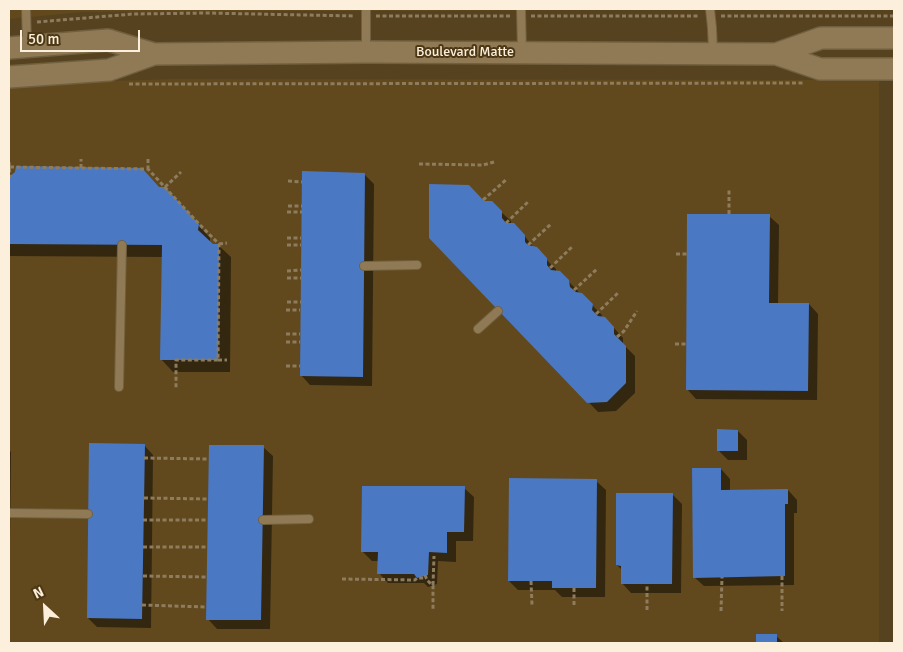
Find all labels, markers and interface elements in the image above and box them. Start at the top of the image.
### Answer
scale bar [22,20,142,52]
text: 50 m [28,30,59,48]
street label: Boulevard Matte [416,44,514,60]
north arrow [20,582,70,632]
text: N [30,583,46,603]

